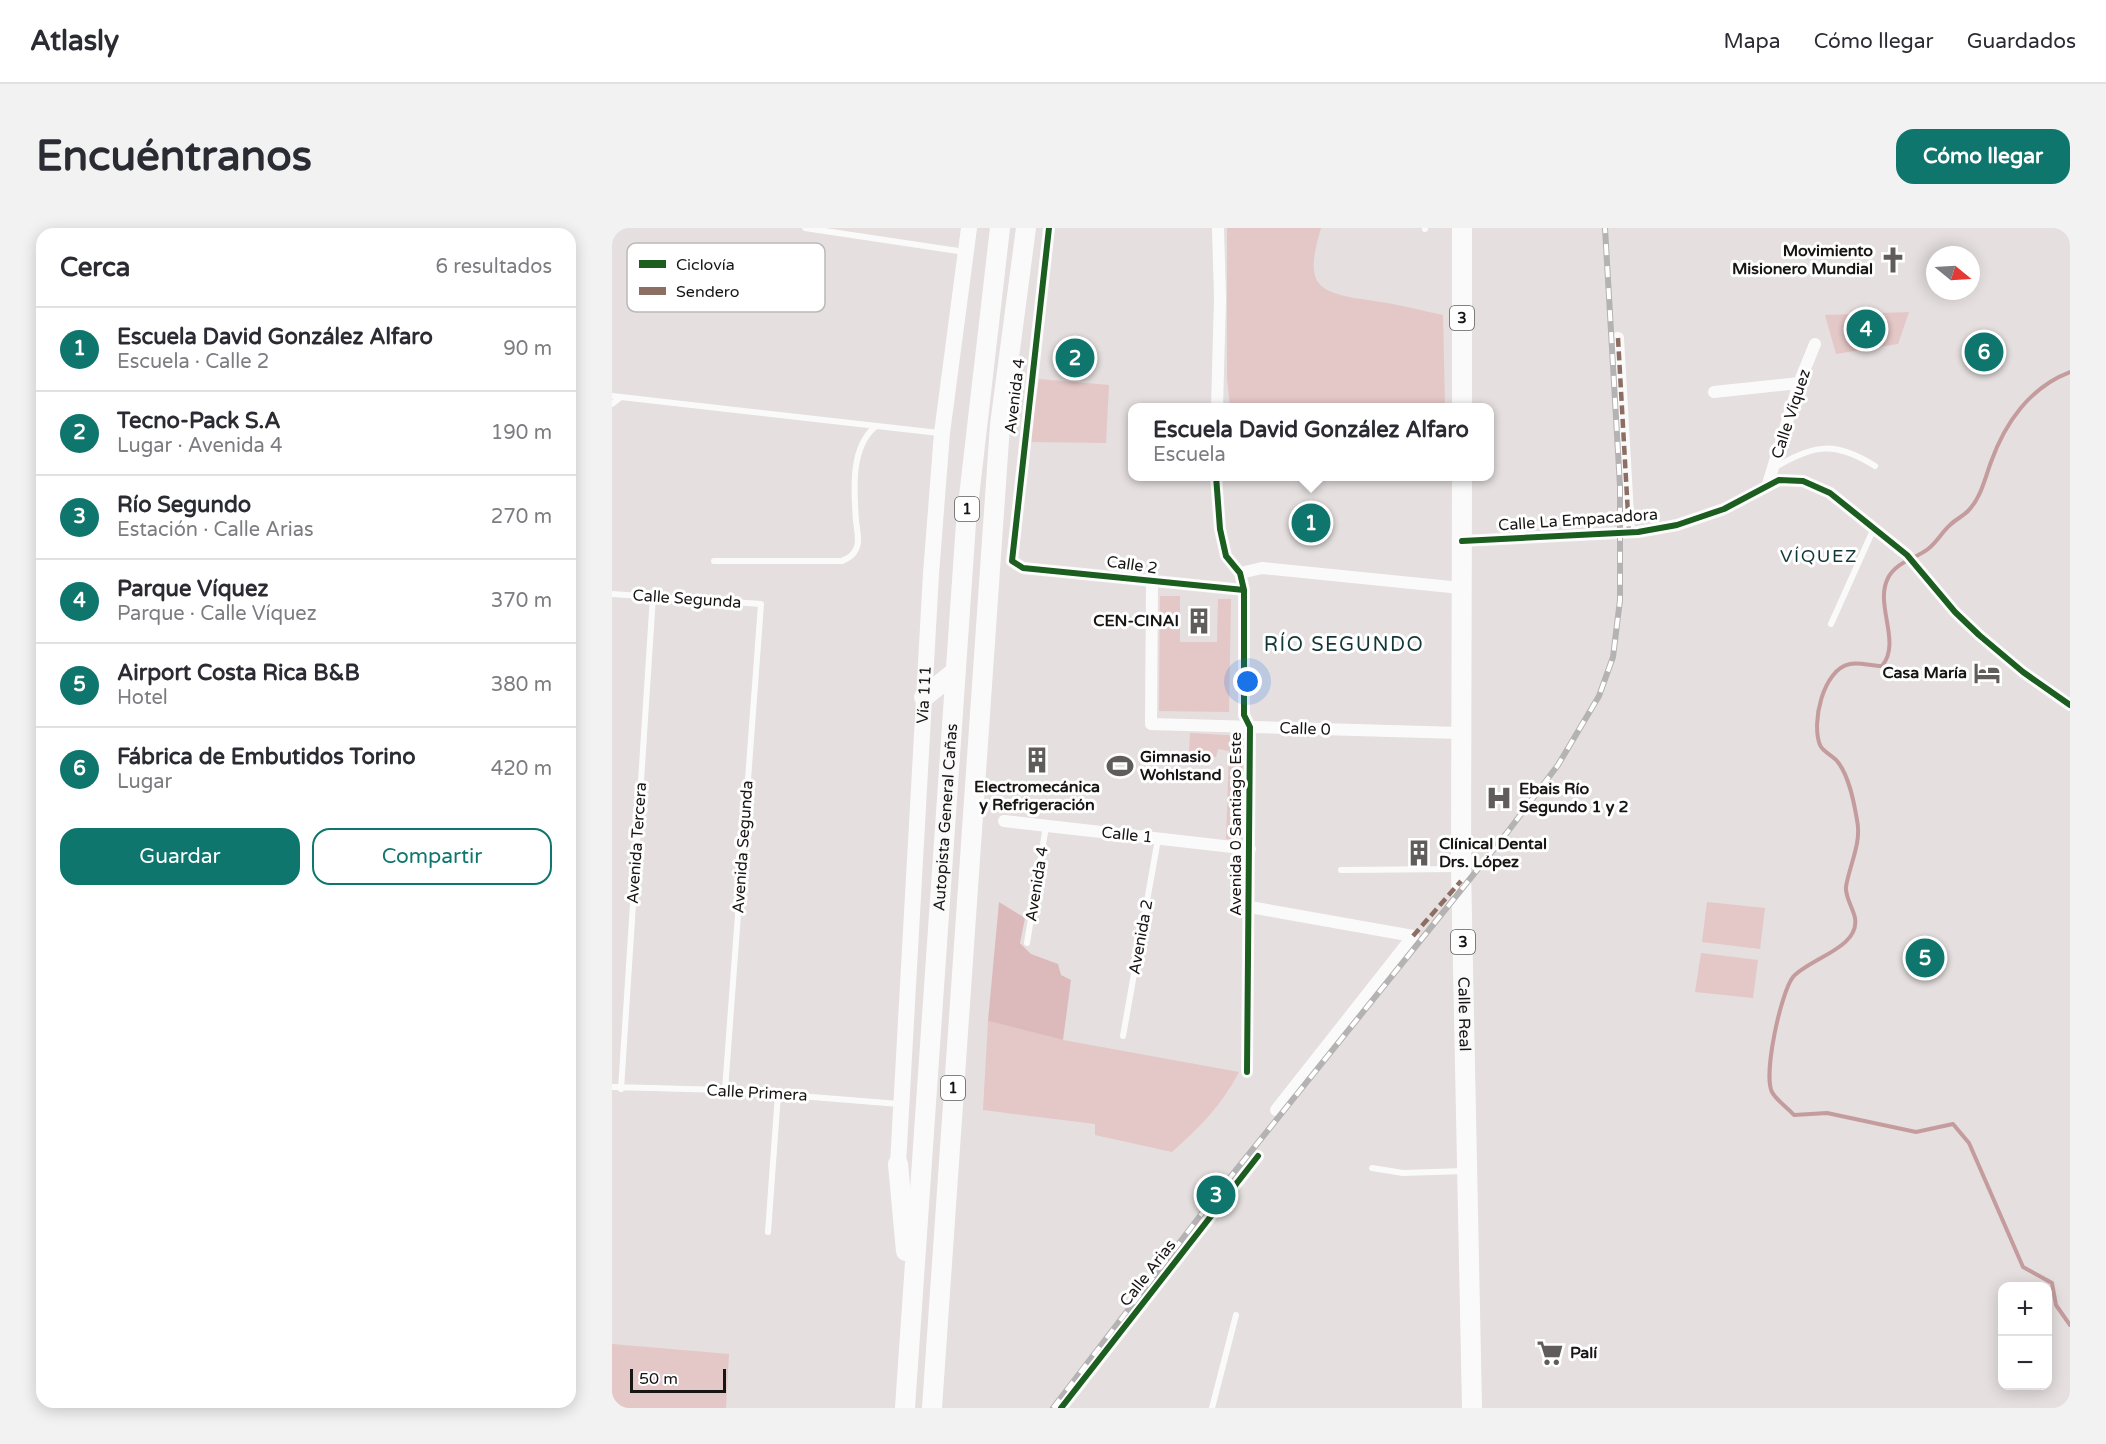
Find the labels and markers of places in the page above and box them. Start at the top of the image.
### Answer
place label: Movimiento Misionero Mundial [1732,241,1873,279]
church icon: Movimiento Misionero Mundial [1878,245,1908,275]
pin: 4 [1846,306,1886,352]
pin: 6 [1964,330,2004,374]
pin: 2 [1056,336,1094,380]
pin: 1 [1292,500,1330,546]
building icon: CEN-CINAI [1184,606,1214,636]
place label: CEN-CINAI [1093,611,1179,631]
hotel icon: Casa María [1972,658,2002,688]
place label: Casa María [1883,663,1967,683]
building icon: Electromecánica y Refrigeración [1022,745,1052,775]
place label: Gimnasio Wohlstand [1140,747,1221,785]
sports icon: Gimnasio Wohlstand [1105,751,1135,781]
place label: Electromecánica y Refrigeración [974,777,1100,815]
place label: Ebais Río Segundo 1 y 2 [1519,779,1629,817]
hospital icon: Ebais Río Segundo 1 y 2 [1484,783,1514,813]
place label: Clínical Dental Drs. López [1439,834,1547,872]
building icon: Clínical Dental Drs. López [1404,838,1434,868]
pin: 5 [1906,936,1944,980]
pin: 3 [1196,1172,1236,1218]
supermarket icon: Palí [1535,1338,1565,1368]
place label: Palí [1570,1343,1597,1363]

